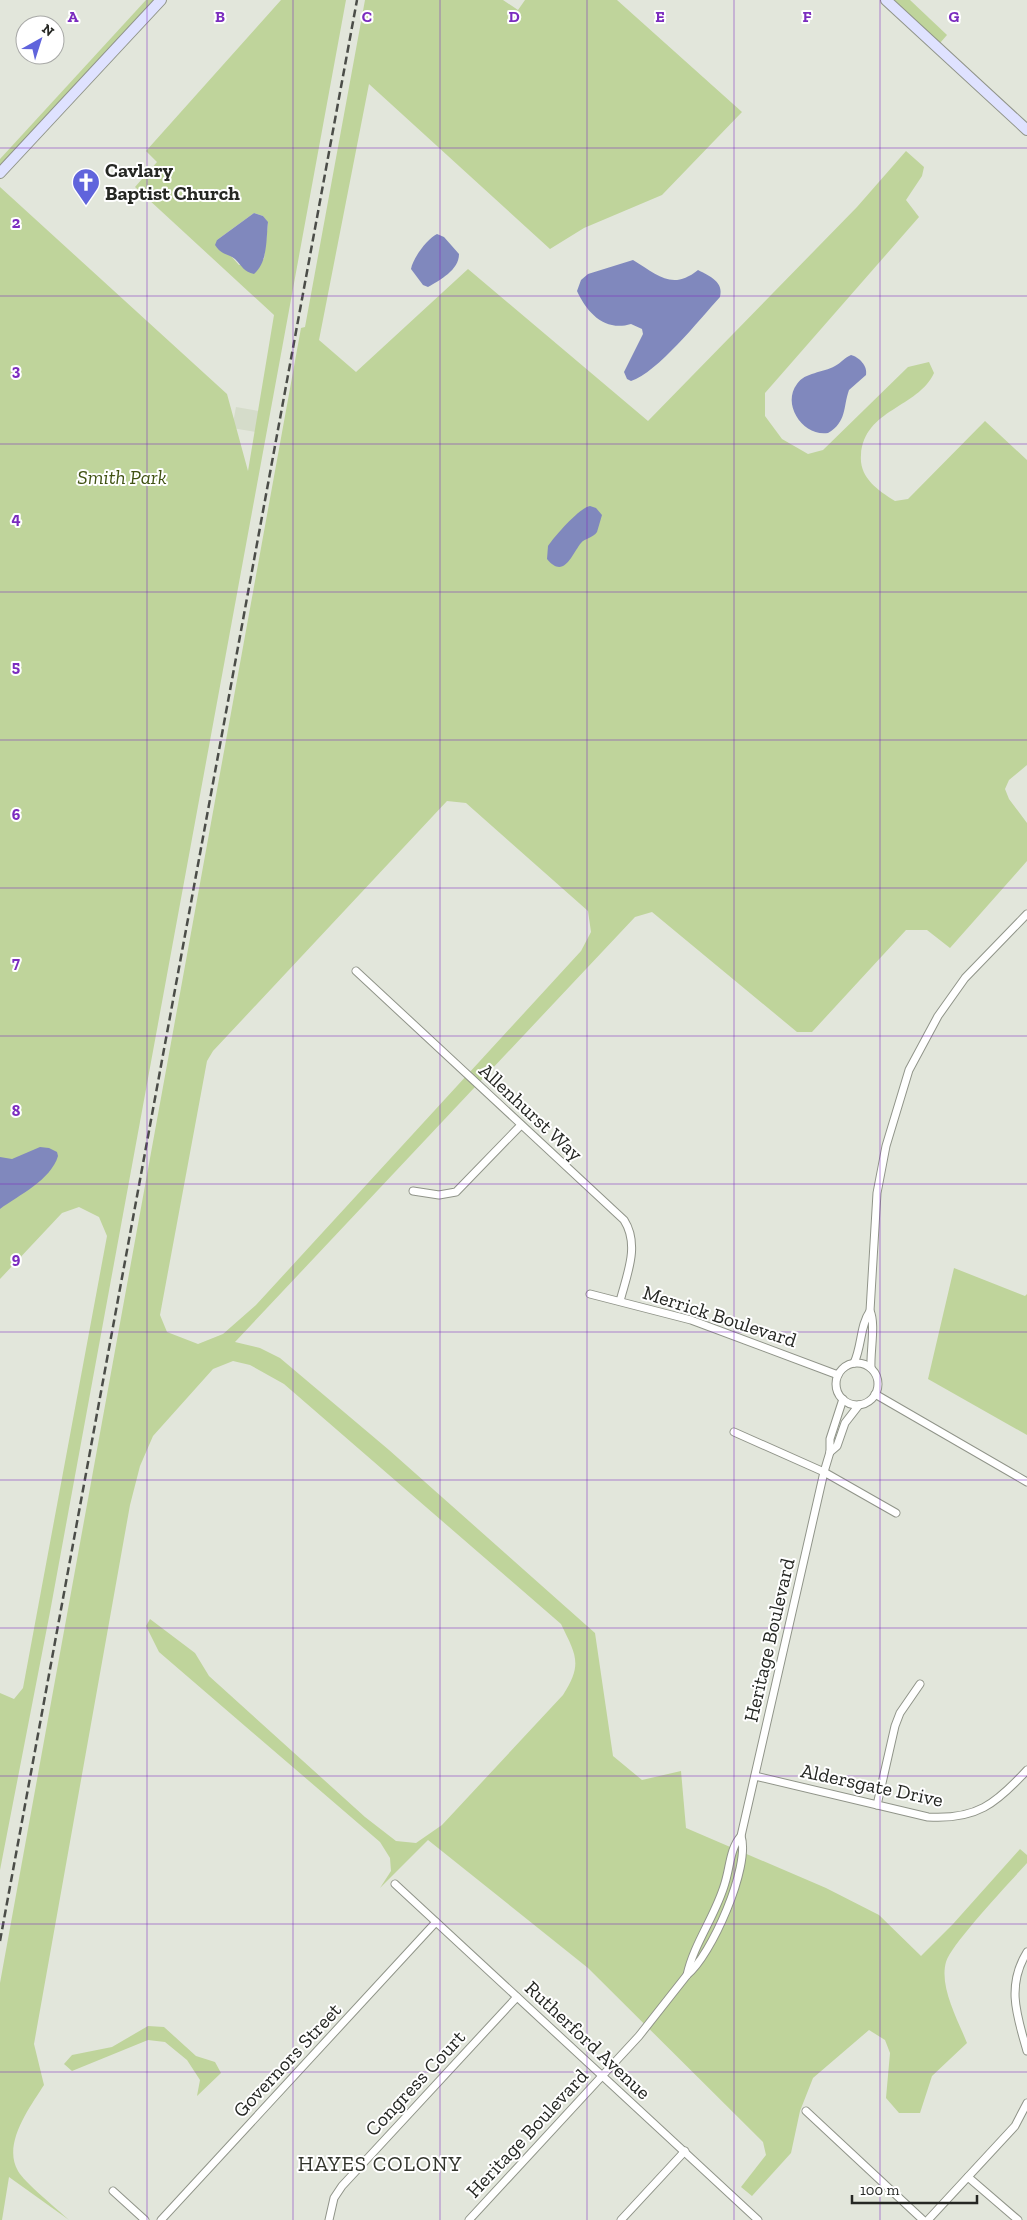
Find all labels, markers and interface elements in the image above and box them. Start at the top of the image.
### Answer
text: A [68,7,79,26]
text: B [215,7,225,26]
text: C [362,7,372,26]
text: D [508,7,520,26]
text: E [655,7,665,26]
text: F [802,7,812,26]
text: G [949,7,960,26]
north arrow [15,15,65,65]
text: N [38,20,58,40]
place label: Cavlary Baptist Church [105,158,240,205]
church icon: Cavlary Baptist Church [71,167,101,206]
text: 2 [12,213,21,232]
text: 3 [12,361,21,380]
park label: Smith Park [77,465,167,489]
text: 4 [11,509,21,528]
text: 5 [12,657,20,676]
text: 6 [12,805,21,824]
text: 7 [12,953,20,972]
street label: Allenhurst Way [474,1058,588,1167]
text: 8 [12,1101,21,1120]
text: 9 [12,1249,21,1268]
street label: Merrick Boulevard [640,1280,800,1352]
street label: Heritage Boulevard [739,1556,799,1724]
street label: Aldersgate Drive [799,1758,945,1812]
street label: Rutherford Avenue [520,1976,656,2104]
street label: Governors Street [228,1997,346,2122]
street label: Congress Court [360,2025,470,2141]
street label: Heritage Boulevard [461,2064,593,2202]
district label: HAYES COLONY [298,2151,462,2176]
scale bar [852,2172,977,2204]
text: 100 m [860,2181,899,2199]

